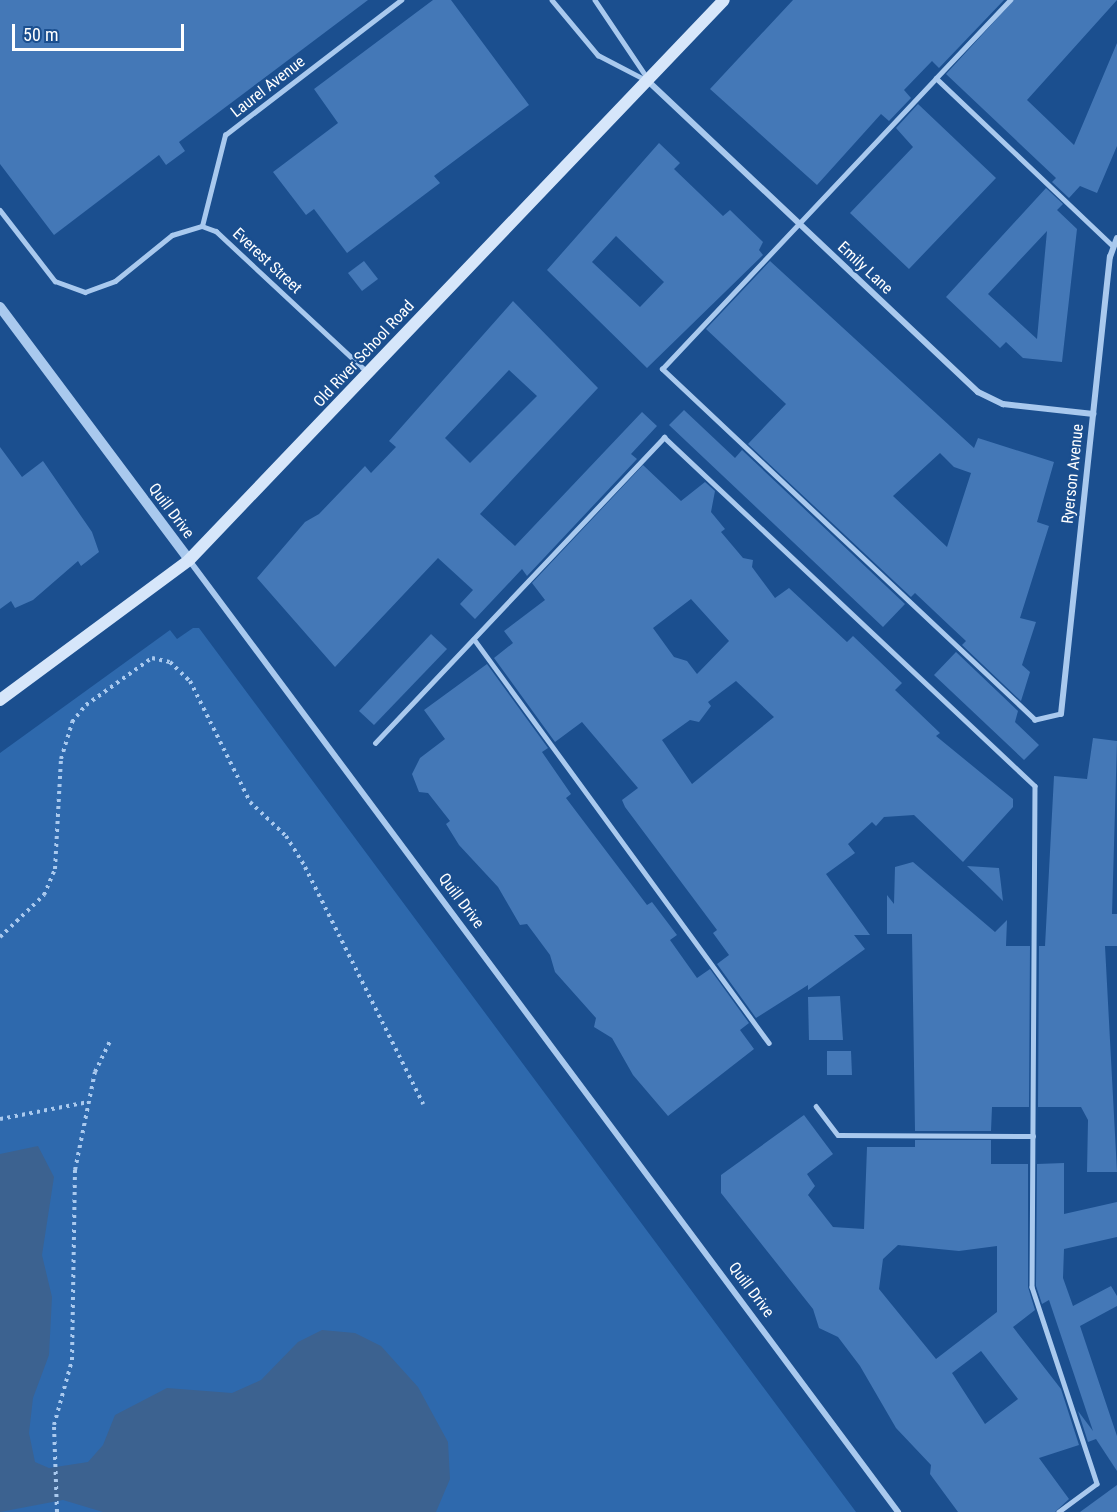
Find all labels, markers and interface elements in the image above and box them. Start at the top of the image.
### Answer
scale bar [15,12,188,50]
text: 50 m [23,24,58,45]
street label: Laurel Avenue [227,52,309,122]
street label: Everest Street [228,224,306,298]
street label: Emily Lane [834,238,896,298]
street label: Old River School Road [310,297,418,411]
street label: Ryerson Avenue [1058,423,1088,525]
street label: Quill Drive [144,480,198,542]
street label: Quill Drive [434,870,488,932]
street label: Quill Drive [724,1259,778,1321]

